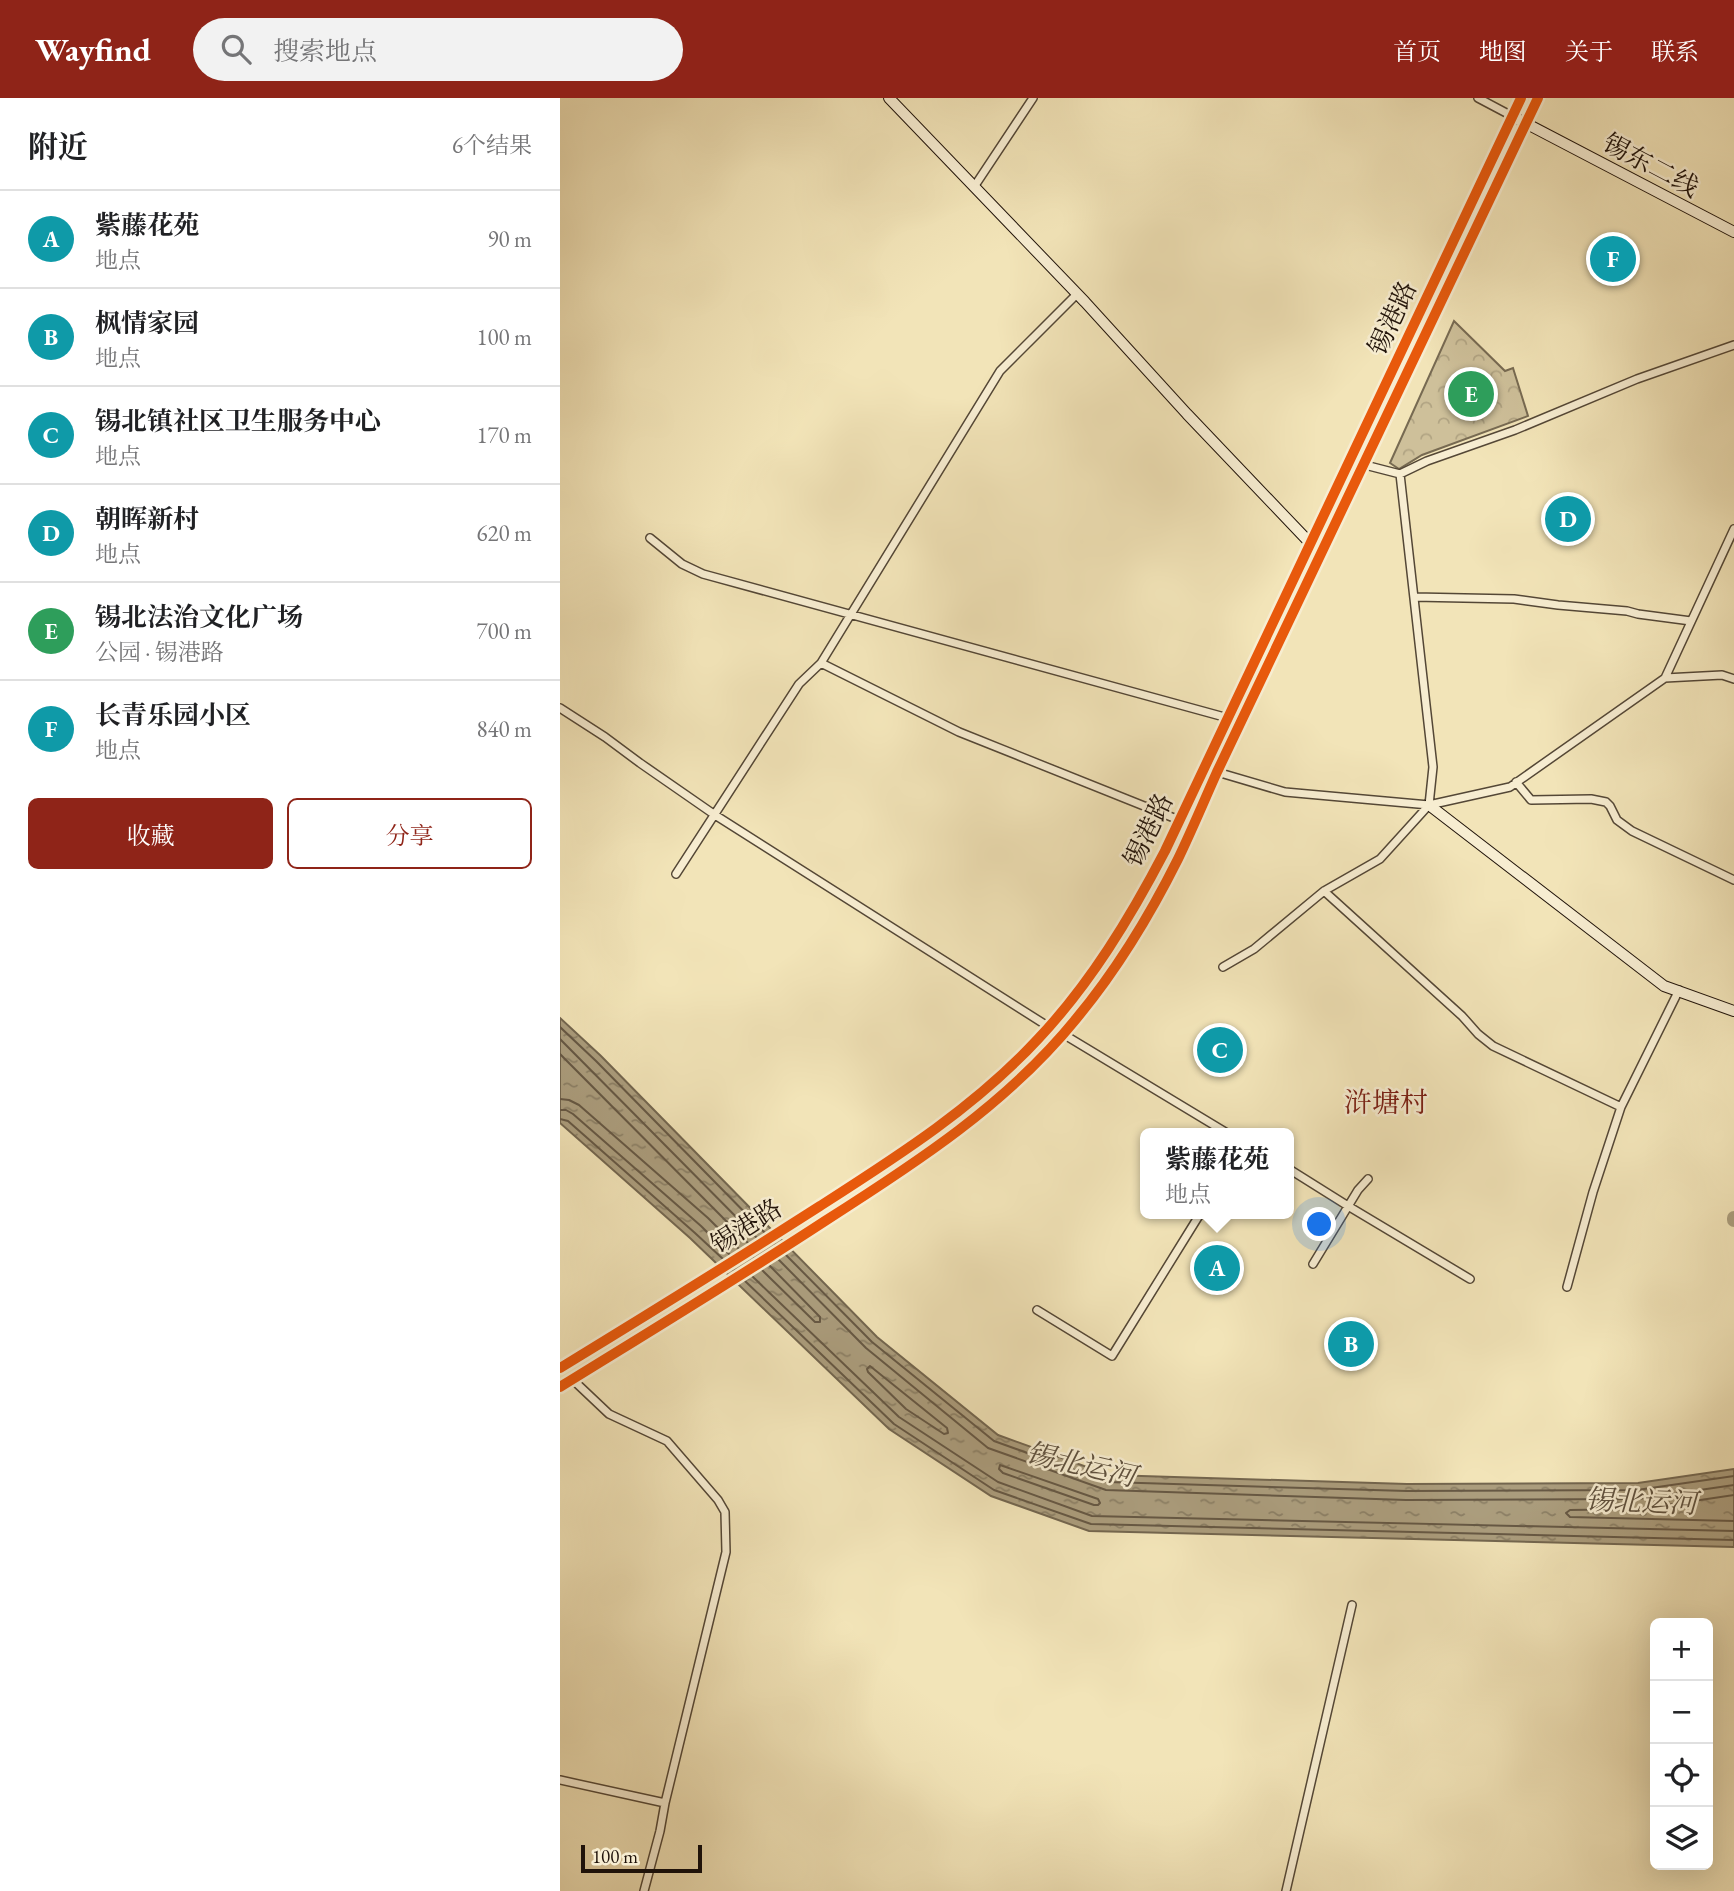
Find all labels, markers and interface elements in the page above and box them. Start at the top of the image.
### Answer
search box [193,18,683,81]
text: Wayfind [35,28,151,71]
icon: search [217,30,255,68]
text: 搜索地点 [273,34,377,68]
text: 首页 [1393,36,1441,67]
text: 地图 [1479,36,1527,67]
text: 关于 [1565,36,1613,67]
text: 联系 [1651,36,1699,67]
street label: 锡东二线 [1597,126,1705,204]
text: 附近 [28,127,88,166]
text: 6个结果 [452,130,532,160]
text: 紫藤花苑 [95,208,199,242]
text: A [43,224,59,254]
text: 90 m [487,224,532,254]
pin: F [1590,233,1636,285]
text: 地点 [95,245,141,275]
street label: 锡港路 [1360,275,1424,361]
text: 枫情家园 [95,306,199,340]
text: B [44,322,58,352]
text: 100 m [476,322,532,352]
text: 地点 [95,343,141,373]
pin: E [1448,368,1494,420]
text: 锡北镇社区卫生服务中心 [95,404,381,438]
text: C [43,420,59,450]
text: 170 m [476,420,532,450]
text: 地点 [95,441,141,471]
pin: D [1545,493,1591,545]
text: 朝晖新村 [95,502,199,536]
text: D [42,518,60,548]
text: 620 m [476,518,532,548]
text: 地点 [95,539,141,569]
text: 锡北法治文化广场 [95,600,303,634]
text: E [44,616,58,646]
text: 700 m [476,616,532,646]
text: 公园 · 锡港路 [95,637,224,667]
text: 长青乐园小区 [95,698,251,732]
text: F [45,714,57,744]
text: 840 m [476,714,532,744]
text: 地点 [95,735,141,765]
street label: 锡港路 [1116,787,1180,873]
button: 收藏 [28,798,273,869]
button: 分享 [287,798,532,869]
pin: C [1197,1024,1243,1076]
district label: 浒塘村 [1344,1084,1428,1120]
popup [1140,1128,1294,1219]
text: 紫藤花苑 [1165,1142,1269,1176]
text: 地点 [1165,1179,1211,1209]
street label: 锡港路 [704,1191,788,1261]
your location [1302,1207,1336,1241]
pin: A [1194,1242,1240,1294]
pin: B [1328,1318,1374,1370]
water label: 锡北运河 [1022,1434,1144,1495]
water label: 锡北运河 [1584,1481,1703,1521]
map controls [1650,1618,1713,1870]
button: + [1650,1618,1713,1681]
button: − [1650,1681,1713,1744]
button: locate [1650,1744,1713,1807]
button: layers [1650,1807,1713,1870]
scale bar [581,1842,702,1874]
text: 100 m [592,1844,638,1869]

